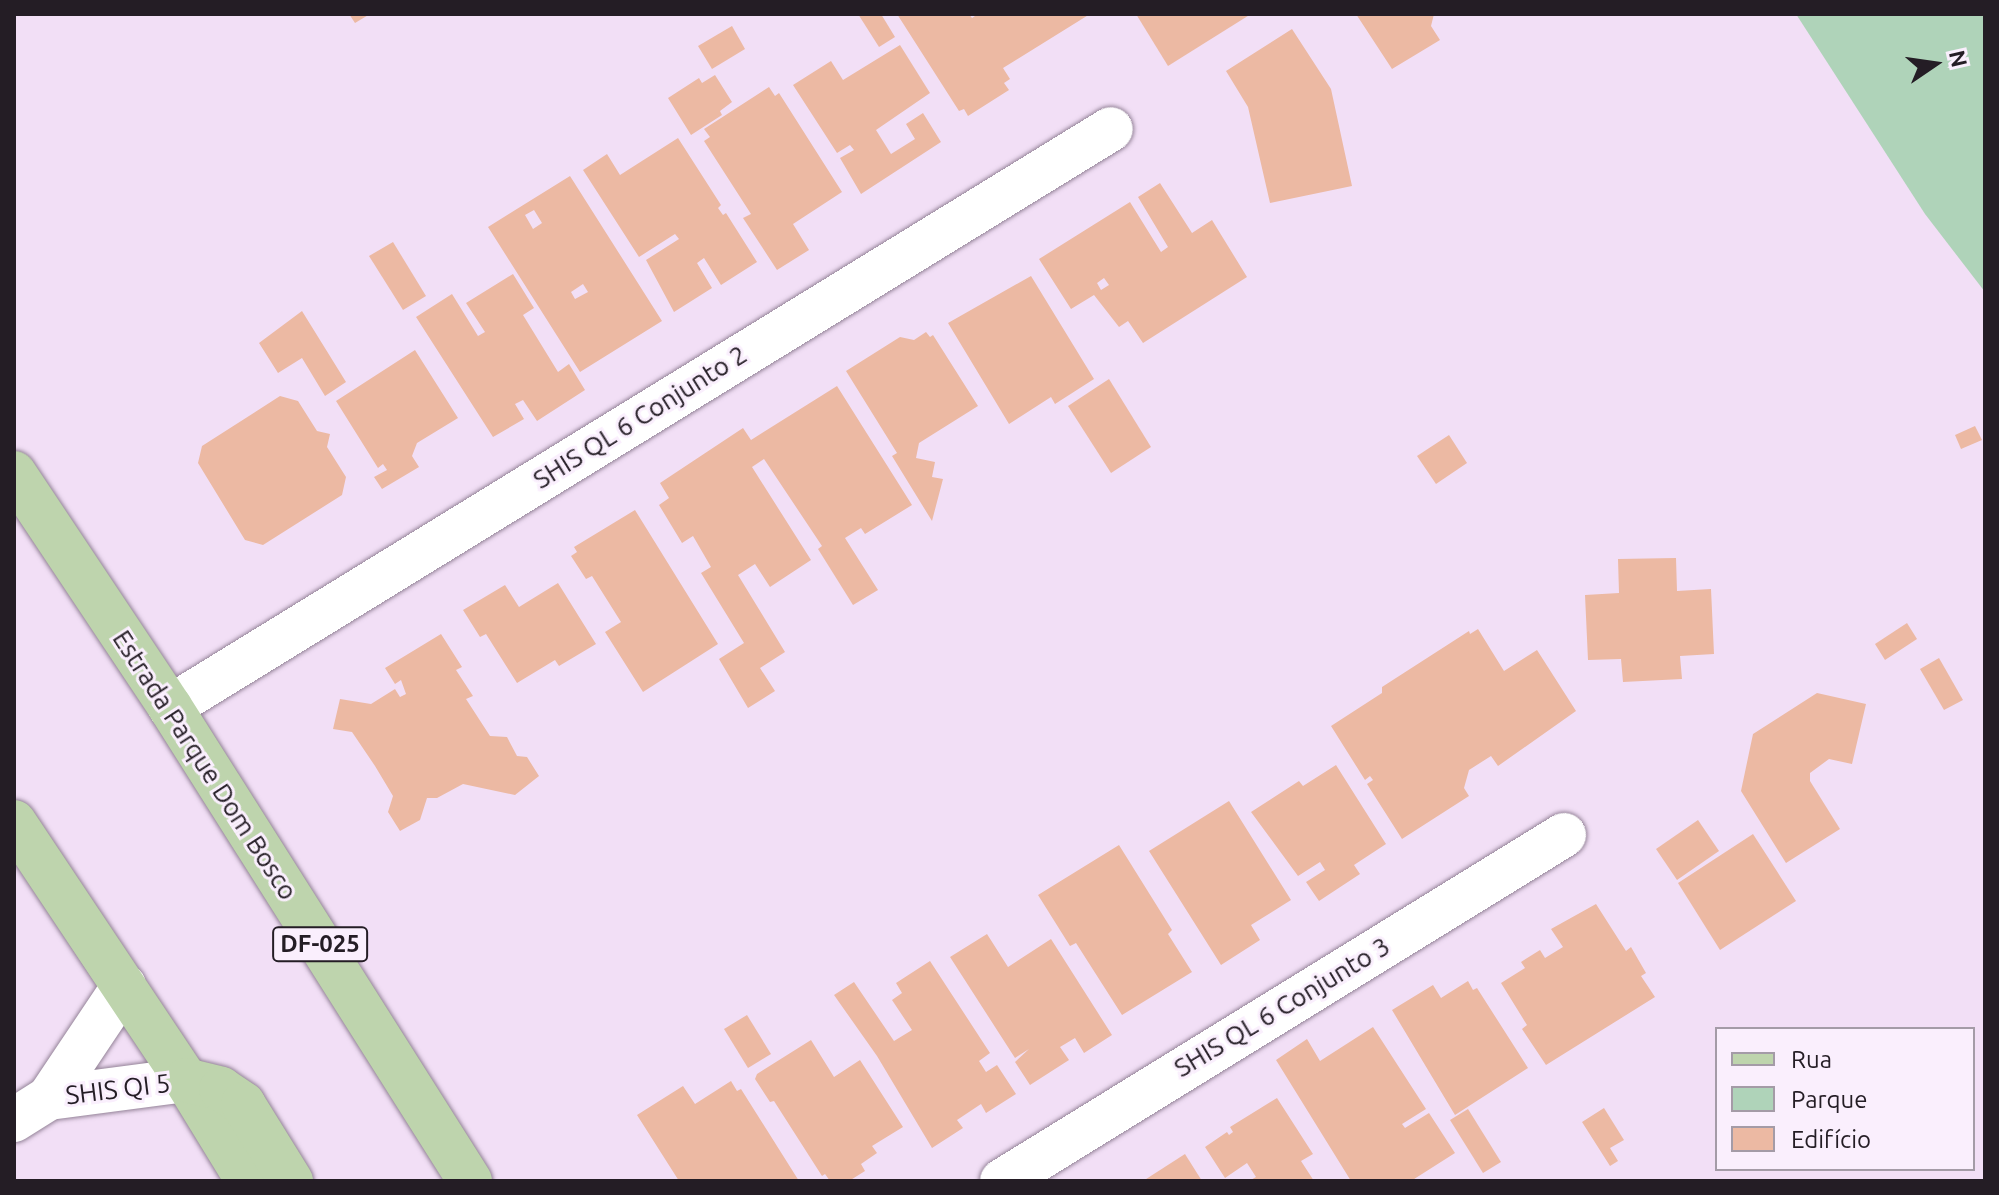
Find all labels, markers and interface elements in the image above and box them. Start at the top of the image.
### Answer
north arrow [1895,24,1975,104]
text: N [1945,48,1973,69]
street label: SHIS QL 6 Conjunto 2 [527,339,753,495]
street label: Estrada Parque Dom Bosco [106,624,304,906]
road number: DF-025 [272,924,368,964]
street label: SHIS QL 6 Conjunto 3 [1169,930,1395,1084]
legend [1715,1027,1975,1171]
text: Rua [1791,1046,1832,1073]
street label: SHIS QI 5 [64,1067,172,1111]
text: Parque [1791,1086,1868,1113]
text: Edifício [1791,1126,1871,1153]

